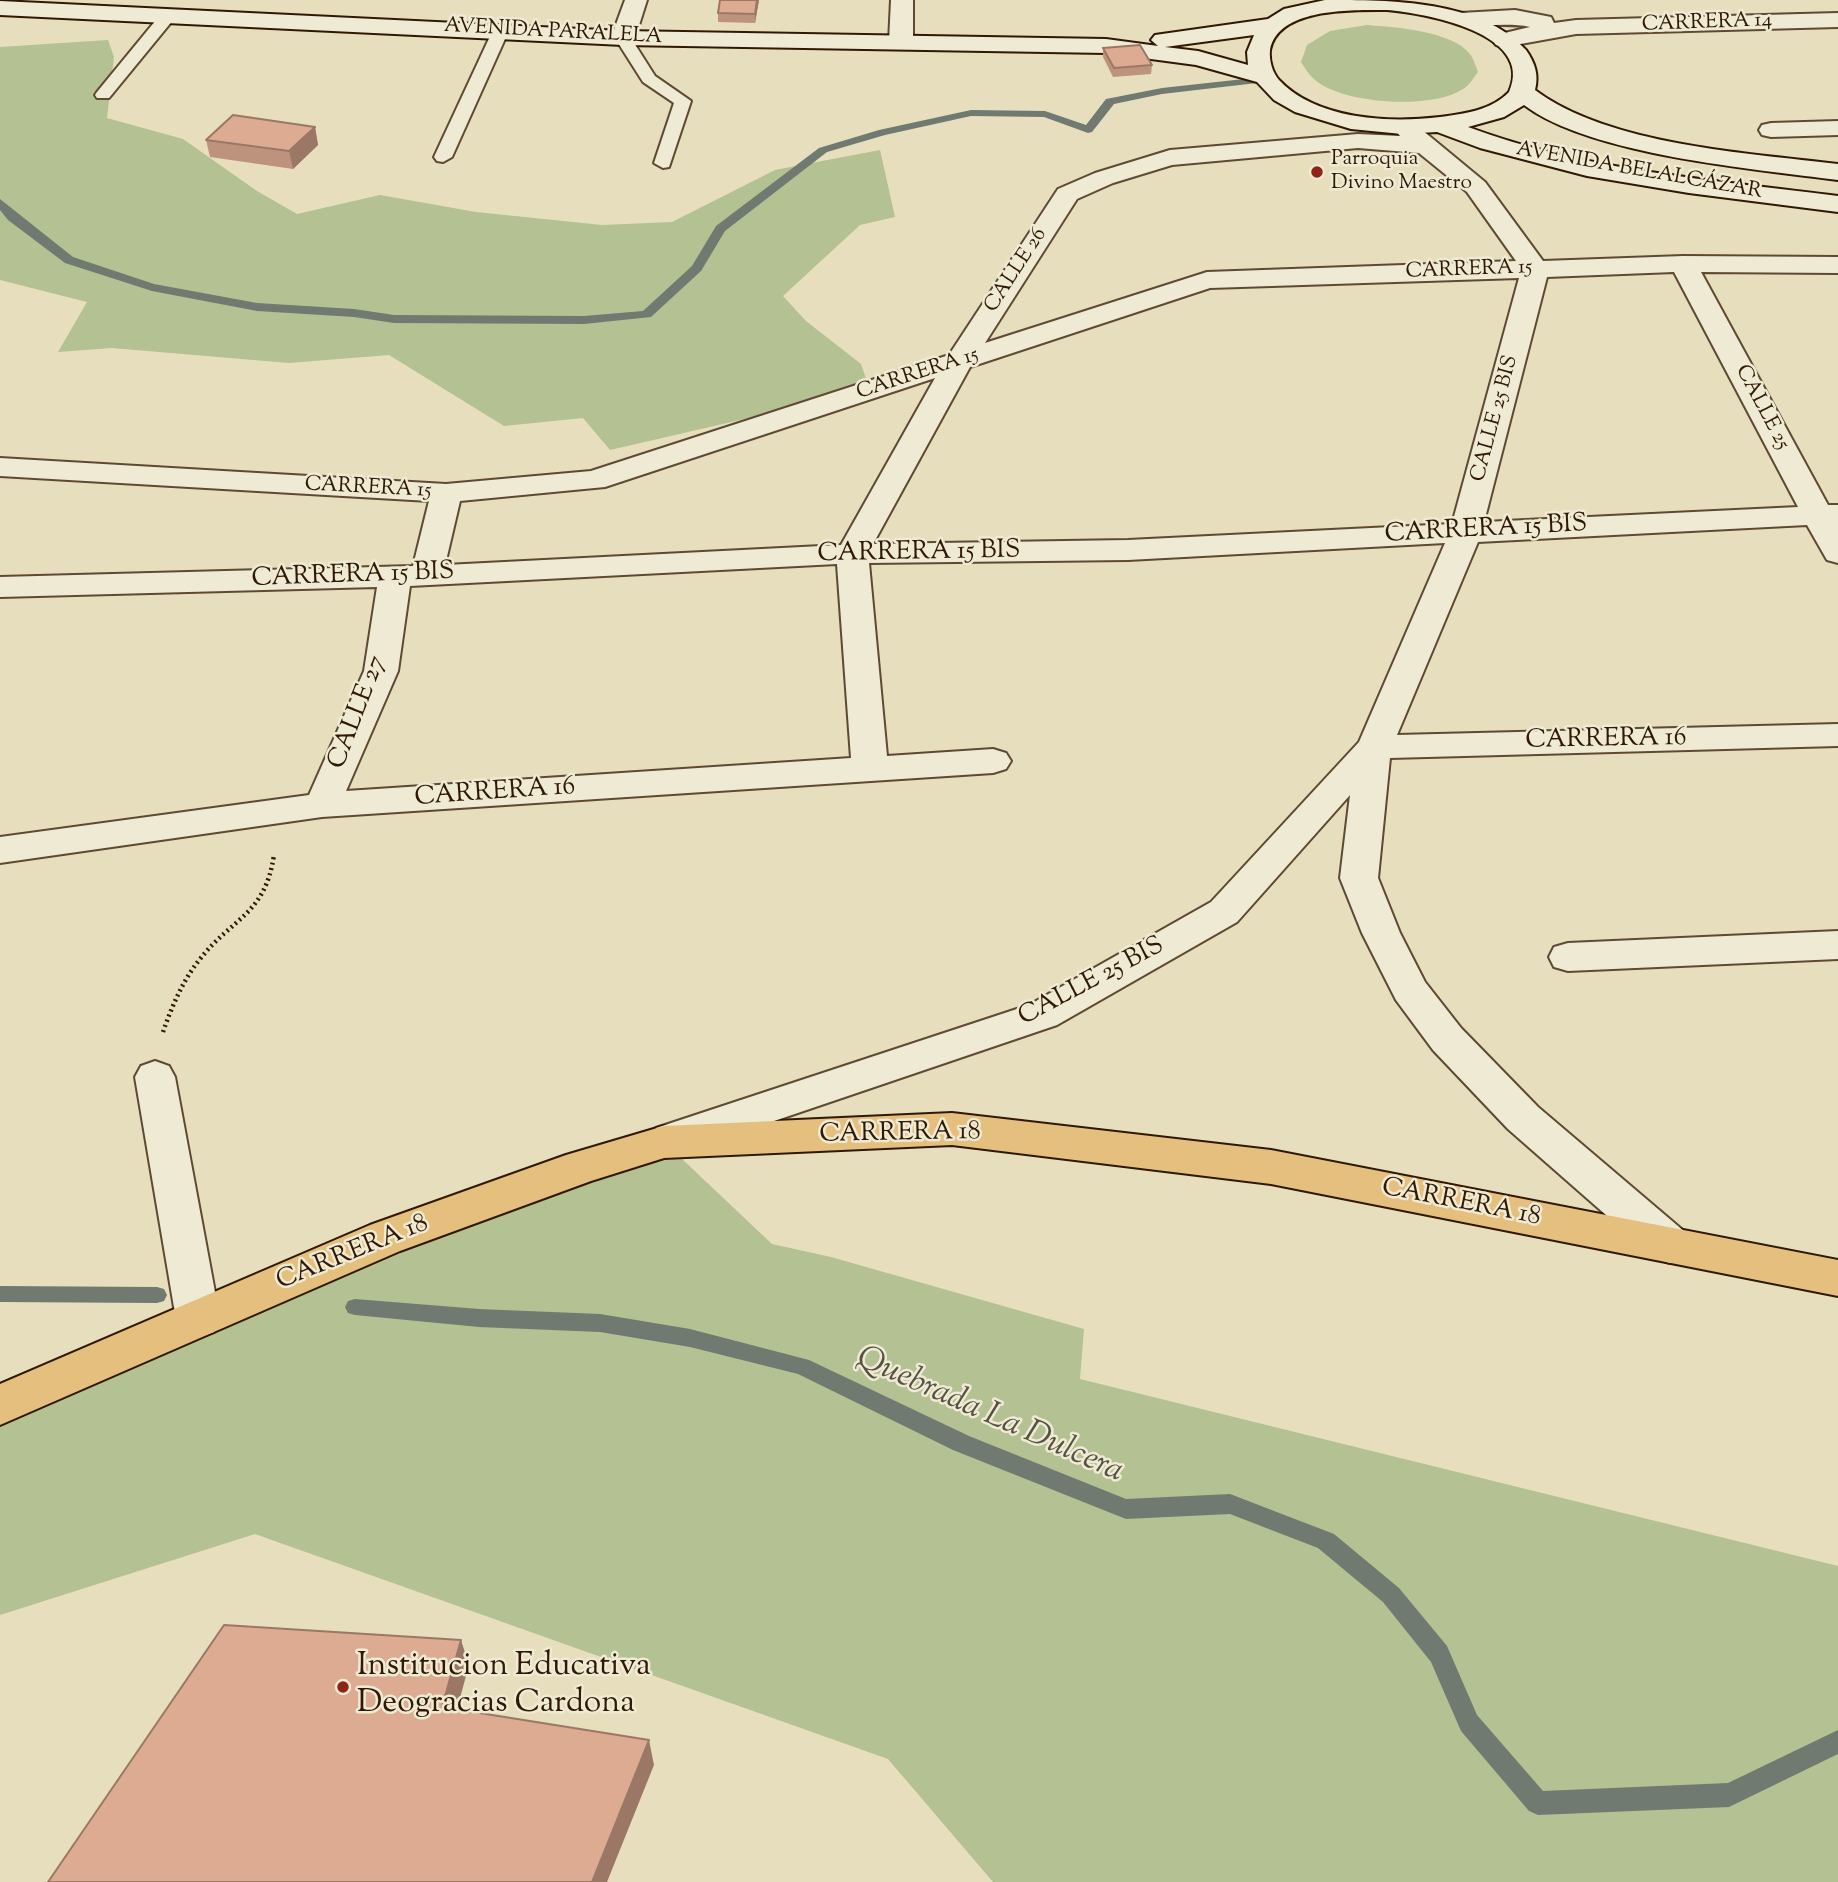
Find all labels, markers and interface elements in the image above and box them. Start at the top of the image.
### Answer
street label: CARRERA 14 [1641,9,1773,39]
street label: AVENIDA PARALELA [443,15,663,51]
street label: AVENIDA BELALCÁZAR [1514,138,1764,206]
place label: Parroquia Divino Maestro [1331,147,1472,197]
marker: Parroquia Divino Maestro [1309,164,1325,180]
street label: CALLE 26 [980,224,1054,318]
street label: CARRERA 15 [1405,256,1533,286]
street label: CARRERA 15 [854,343,982,407]
street label: CALLE 25 BIS [1467,353,1525,485]
street label: CALLE 25 [1728,361,1794,455]
street label: CARRERA 15 [304,473,432,505]
street label: CARRERA 15 BIS [1384,510,1588,552]
street label: CARRERA 15 BIS [817,537,1021,571]
street label: CARRERA 15 BIS [251,558,455,596]
street label: CALLE 27 [323,652,395,774]
street label: CARRERA 16 [1525,724,1687,758]
street label: CARRERA 16 [414,773,576,815]
street label: CALLE 25 BIS [1014,932,1170,1034]
street label: CARRERA 18 [819,1118,981,1152]
street label: CARRERA 18 [1379,1173,1543,1235]
street label: CARRERA 18 [272,1209,434,1299]
water label: Quebrada La Dulcera [849,1340,1129,1494]
place label: Institucion Educativa Deogracias Cardona [357,1650,651,1725]
marker: Institucion Educativa Deogracias Cardona [335,1679,351,1695]

